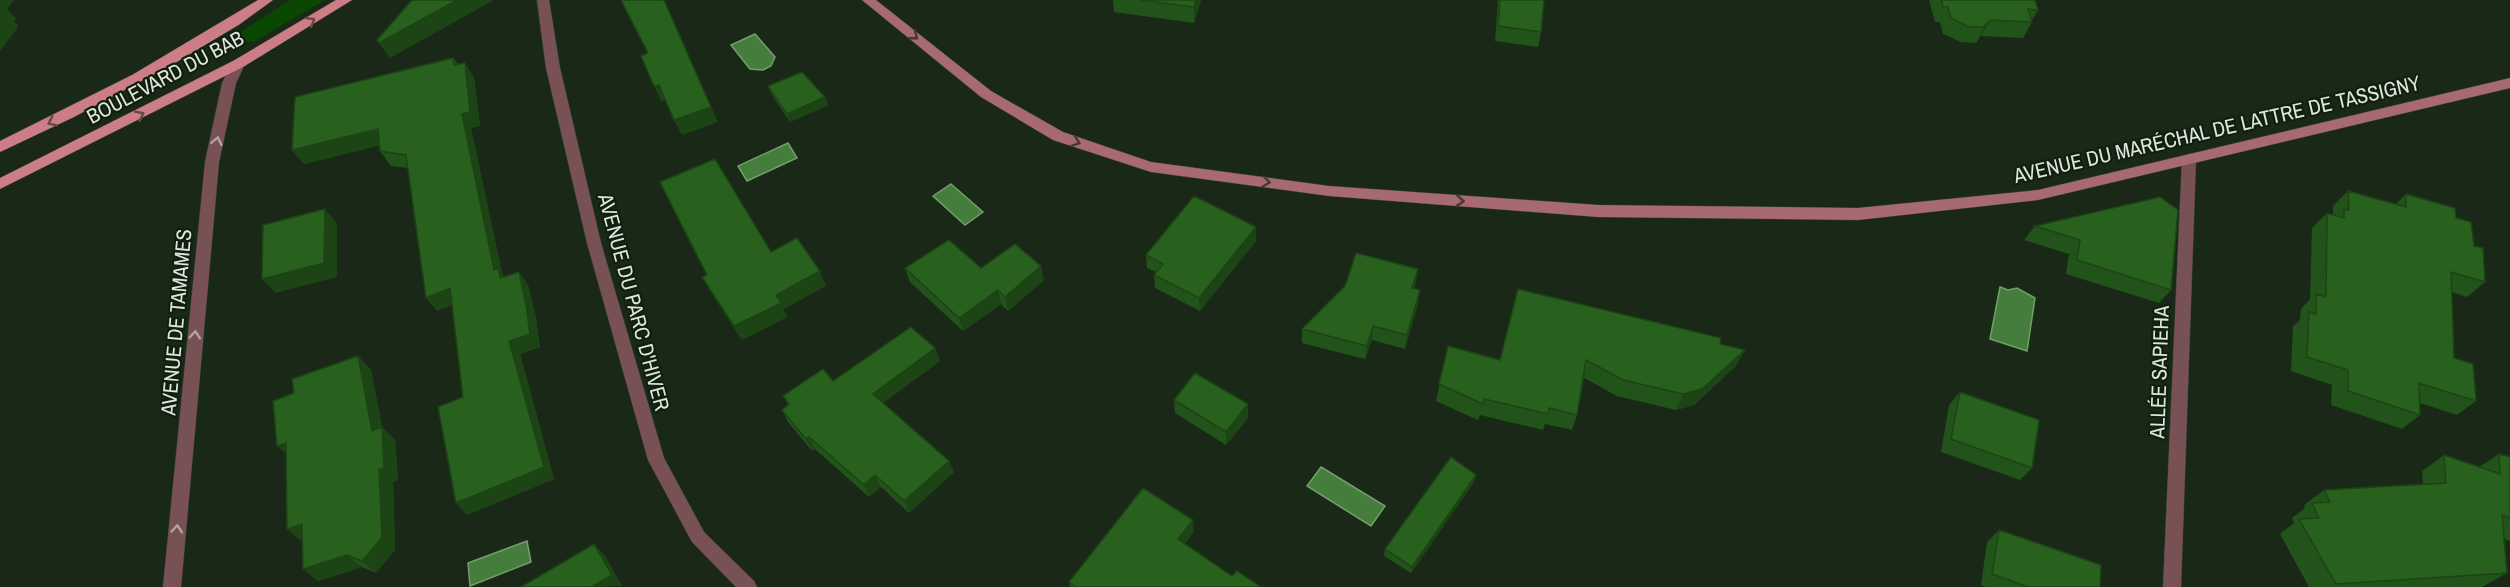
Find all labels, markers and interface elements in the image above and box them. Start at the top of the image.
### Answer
one-way arrow [305,17,315,28]
street label: BOULEVARD DU BAB [81,23,249,131]
one-way arrow [907,29,918,40]
street label: AVENUE DU MARÉCHAL DE LATTRE DE TASSIGNY [2010,68,2424,190]
one-way arrow [134,111,144,122]
one-way arrow [48,115,59,127]
one-way arrow [1070,134,1081,147]
one-way arrow [209,136,222,146]
one-way arrow [1262,176,1271,188]
street label: AVENUE DU PARC D'HIVER [591,189,677,414]
one-way arrow [1456,194,1465,207]
street label: AVENUE DE TAMAMES [153,228,199,417]
street label: ALLÉE SAPIEHA [2142,304,2176,440]
one-way arrow [188,330,201,339]
one-way arrow [170,524,183,533]

